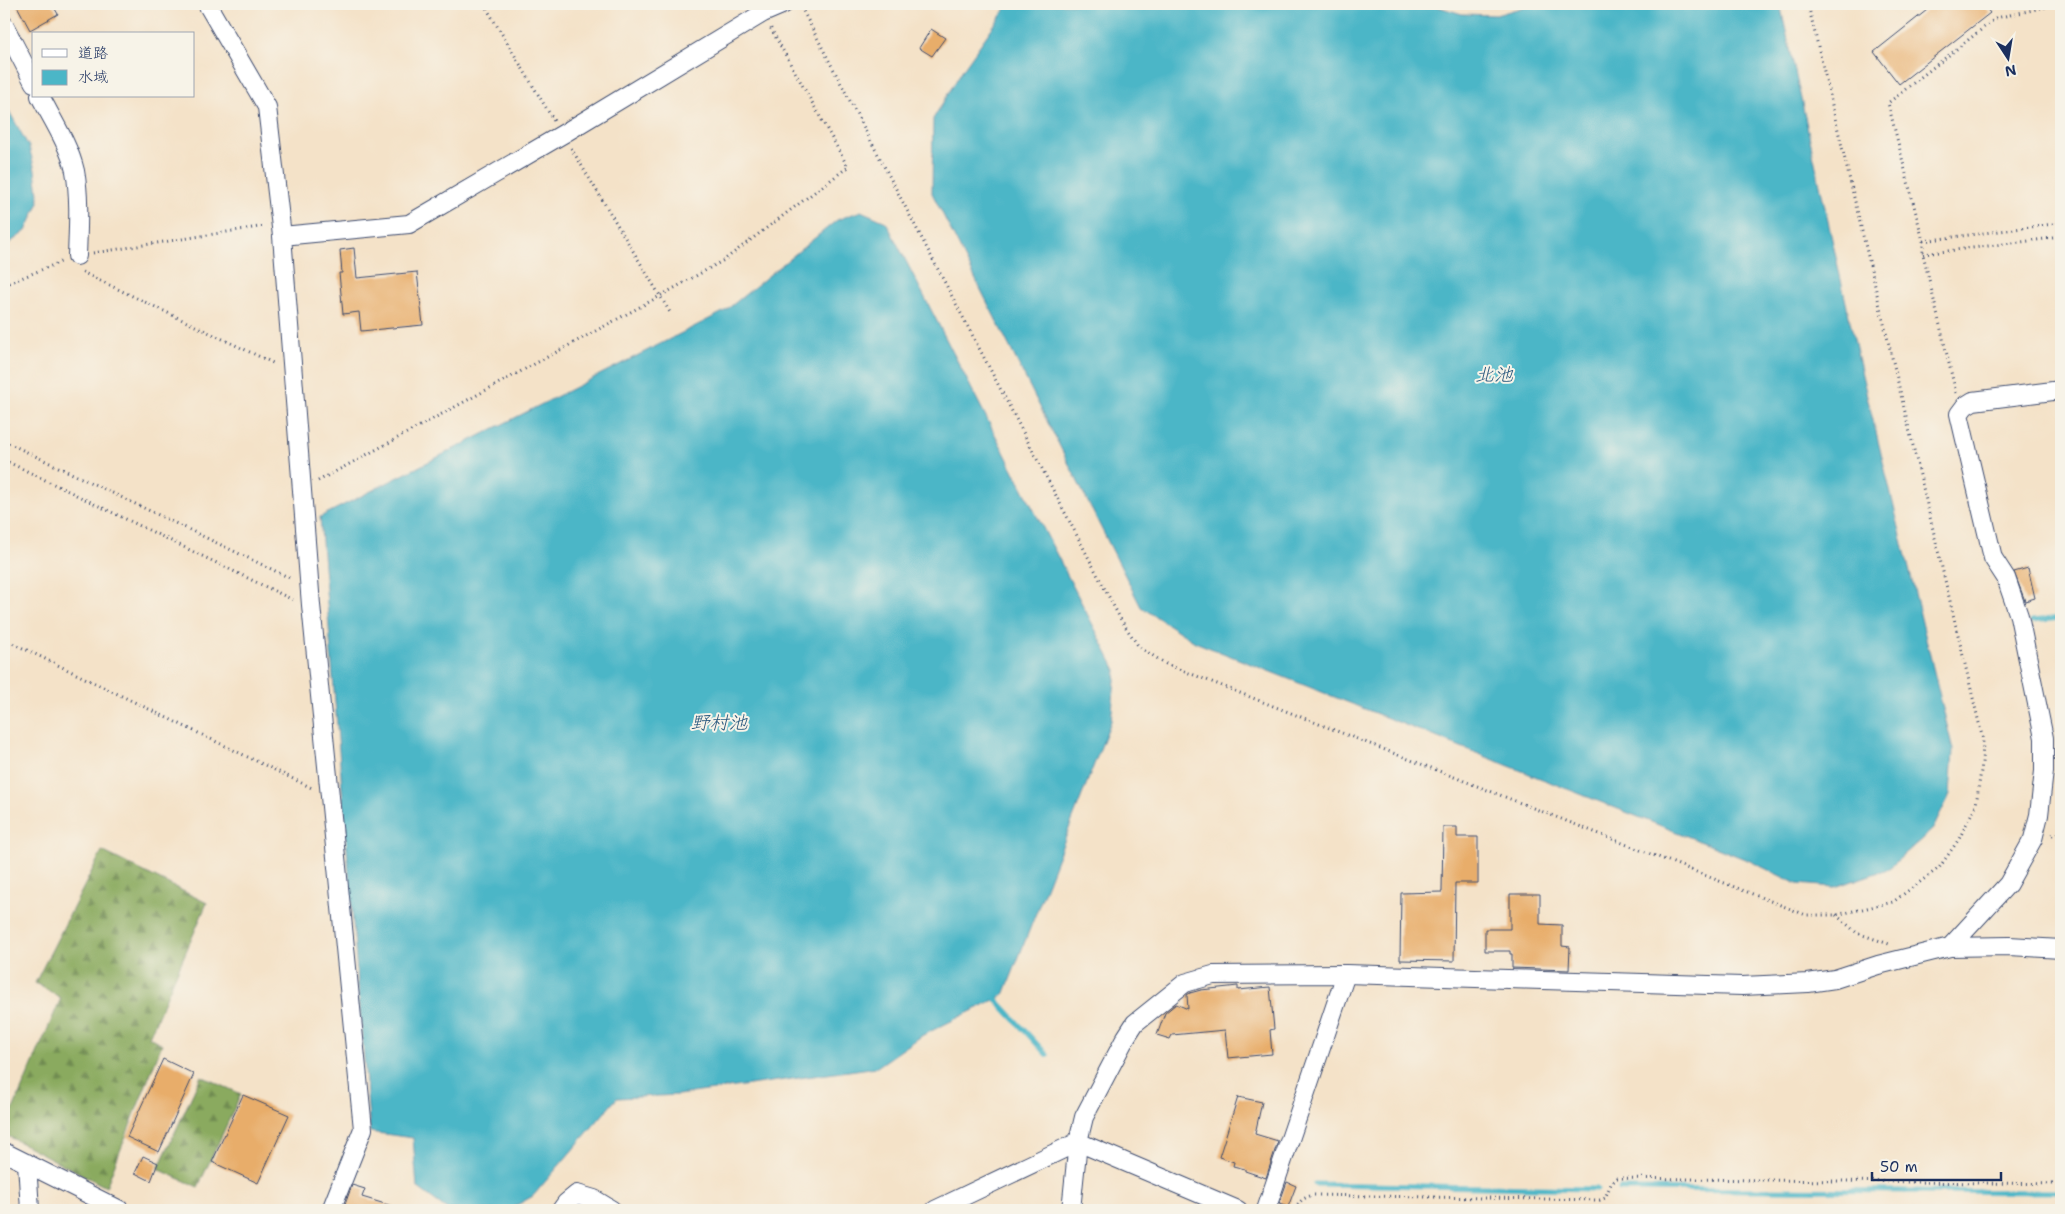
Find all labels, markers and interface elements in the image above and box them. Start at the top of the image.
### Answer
legend [32,32,195,98]
north arrow [1982,32,2032,82]
text: 道路 [78,43,108,63]
text: N [2003,61,2018,81]
text: 水域 [78,67,108,87]
water label: 北池 [1475,362,1514,387]
water label: 野村池 [690,710,748,735]
scale bar [1872,1149,2001,1181]
text: 50 m [1880,1157,1918,1177]

